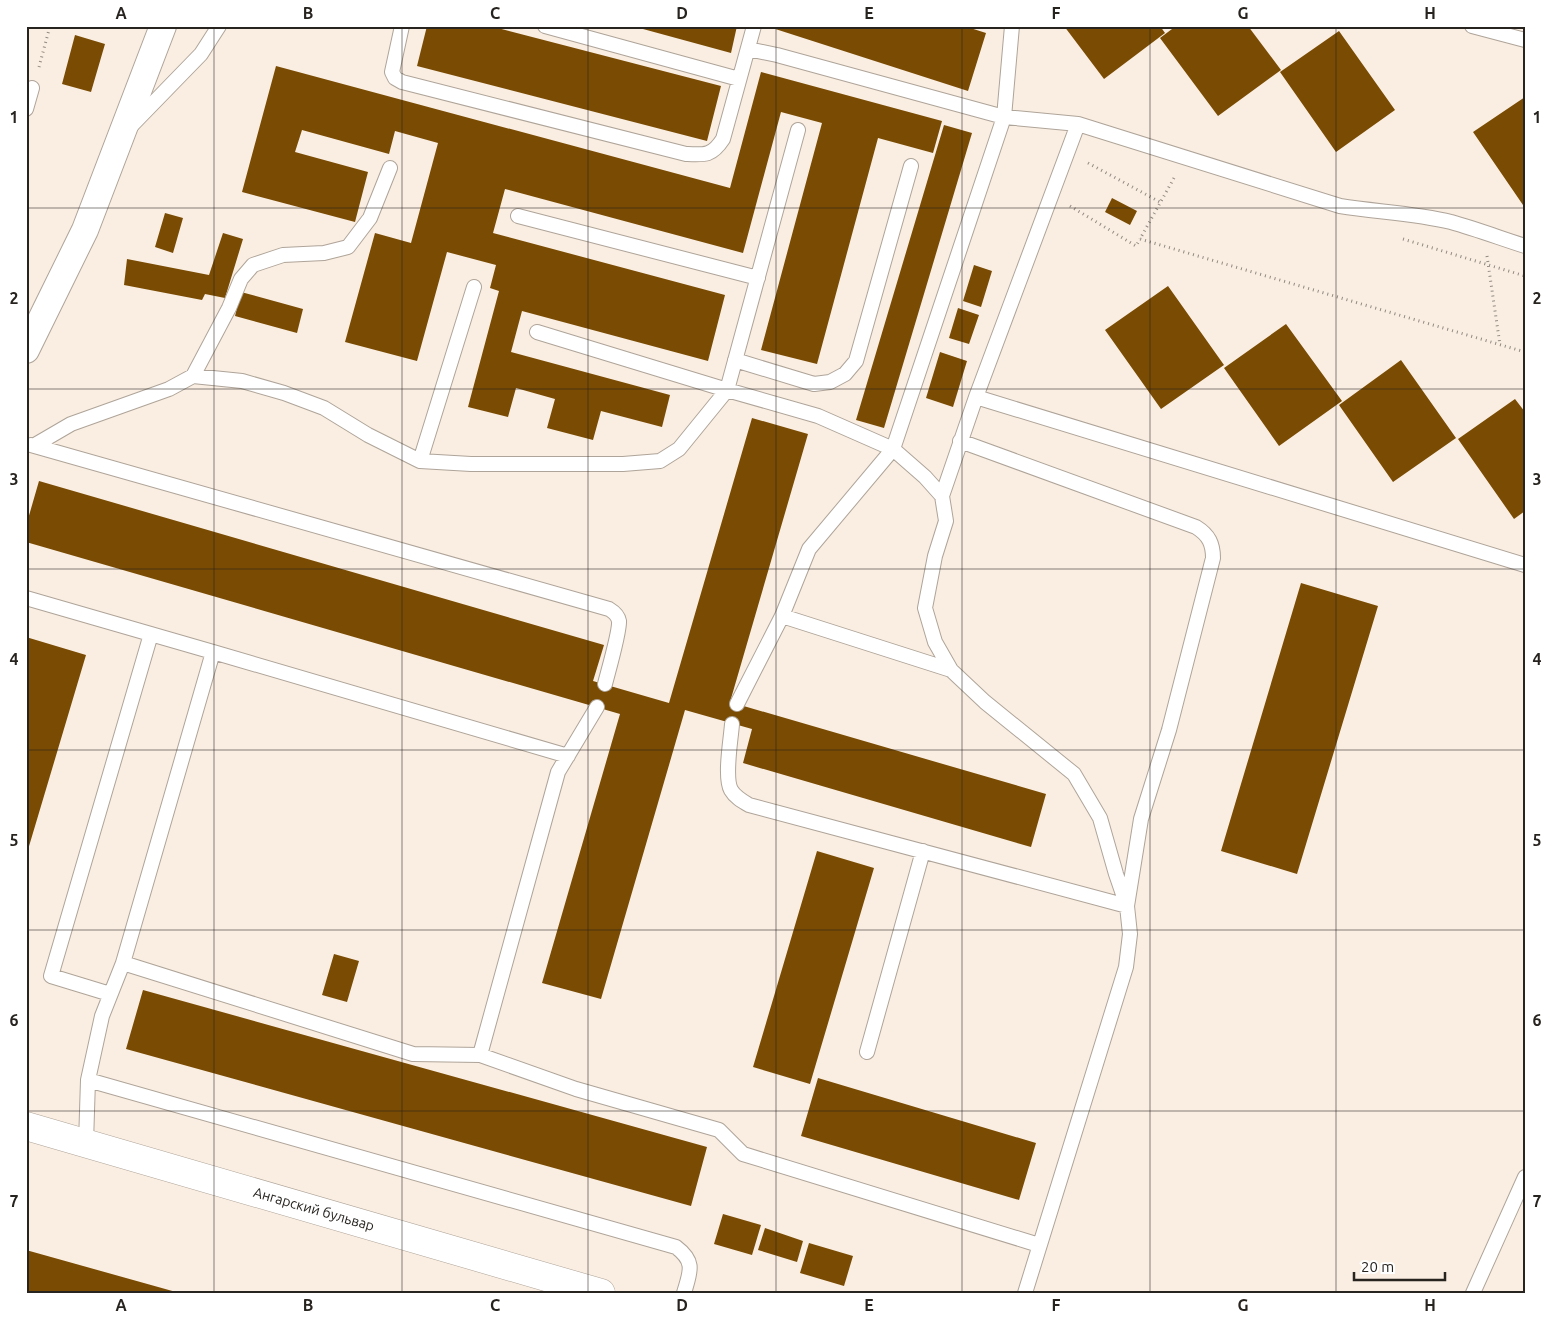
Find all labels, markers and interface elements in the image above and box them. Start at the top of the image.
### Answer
text: A [115,4,127,22]
text: B [303,4,313,22]
text: C [490,4,500,22]
text: D [676,4,688,22]
text: E [864,4,874,22]
text: F [1052,4,1061,22]
text: G [1237,4,1249,22]
text: H [1424,4,1436,22]
text: 1 [9,108,19,126]
text: 1 [1532,108,1542,126]
text: 2 [9,289,19,307]
text: 2 [1532,289,1542,307]
text: 3 [9,470,19,488]
text: 3 [1532,470,1542,488]
text: 4 [9,650,19,668]
text: 4 [1532,650,1542,668]
text: 5 [9,831,19,849]
text: 5 [1532,831,1542,849]
text: 6 [9,1011,19,1029]
text: 6 [1532,1011,1542,1029]
street label: Ангарский бульвар [252,1184,376,1234]
text: 7 [9,1192,19,1210]
text: 7 [1532,1192,1542,1210]
scale bar [1354,1249,1445,1281]
text: 20 m [1361,1258,1394,1275]
text: A [115,1296,127,1314]
text: B [303,1296,313,1314]
text: C [490,1296,500,1314]
text: D [676,1296,688,1314]
text: E [864,1296,874,1314]
text: F [1052,1296,1061,1314]
text: G [1237,1296,1249,1314]
text: H [1424,1296,1436,1314]

